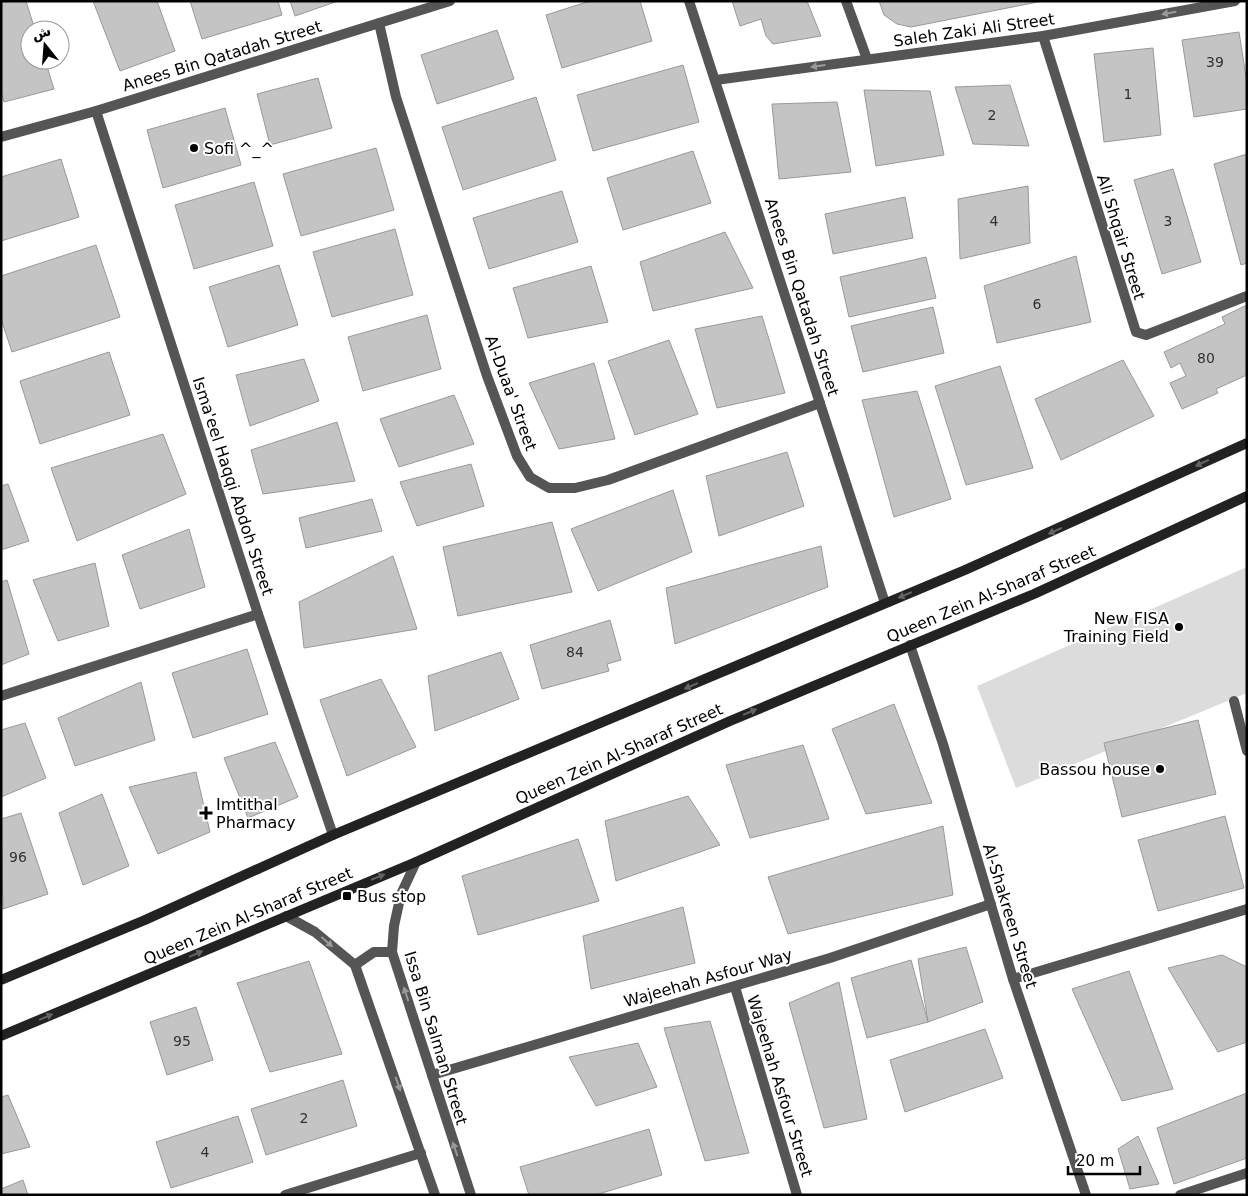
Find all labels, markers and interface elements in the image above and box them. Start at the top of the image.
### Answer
street label: Saleh Zaki Ali Street [892,9,1056,51]
one-way arrow [1161,10,1177,18]
street label: Anees Bin Qatadah Street [120,17,324,95]
north arrow [20,20,70,70]
text: ش [30,22,53,43]
house number: 39 [1206,54,1224,70]
one-way arrow [810,62,826,70]
house number: 1 [1124,86,1132,102]
house number: 2 [988,107,996,123]
place label: Sofi ^_^ [204,139,274,159]
marker: Sofi ^_^ [188,142,200,154]
street label: Ali Shqair Street [1093,172,1149,302]
street label: Anees Bin Qatadah Street [761,196,843,398]
house number: 4 [990,213,999,229]
house number: 3 [1164,213,1172,229]
house number: 6 [1033,296,1042,312]
street label: Al-Duaa' Street [481,333,541,453]
house number: 80 [1197,350,1215,366]
street label: Isma'eel Haqqi Abdoh Street [189,374,277,598]
one-way arrow [1195,459,1210,468]
one-way arrow [1048,527,1062,535]
street label: Queen Zein Al-Sharaf Street [884,541,1098,647]
one-way arrow [897,591,912,599]
place label: New FISA Training Field [1063,609,1169,646]
marker: New FISA Training Field [1173,621,1185,633]
house number: 84 [566,644,584,660]
one-way arrow [683,682,698,690]
street label: Queen Zein Al-Sharaf Street [512,700,726,808]
one-way arrow [743,708,758,716]
place label: Bassou house [1039,760,1150,779]
marker: Bassou house [1154,763,1166,775]
place label: Imtithal Pharmacy [216,795,296,832]
marker: Imtithal Pharmacy [200,807,212,819]
street label: Al-Shakreen Street [979,841,1041,991]
house number: 96 [9,849,27,865]
street label: Queen Zein Al-Sharaf Street [141,863,355,969]
one-way arrow [371,873,386,881]
place label: Bus stop [357,887,426,906]
marker: Bus stop [341,890,353,902]
one-way arrow [321,936,333,948]
street label: Wajeehah Asfour Way [622,945,794,1011]
street label: Issa Bin Salman Street [401,949,471,1127]
one-way arrow [189,950,203,958]
one-way arrow [402,986,409,1001]
street label: Wajeehah Asfour Street [743,993,817,1179]
one-way arrow [39,1013,53,1021]
house number: 95 [173,1033,191,1049]
one-way arrow [395,1077,402,1092]
house number: 2 [300,1110,308,1126]
one-way arrow [451,1141,459,1156]
house number: 4 [201,1144,210,1160]
scale bar [1068,1144,1140,1176]
text: 20 m [1076,1152,1114,1170]

